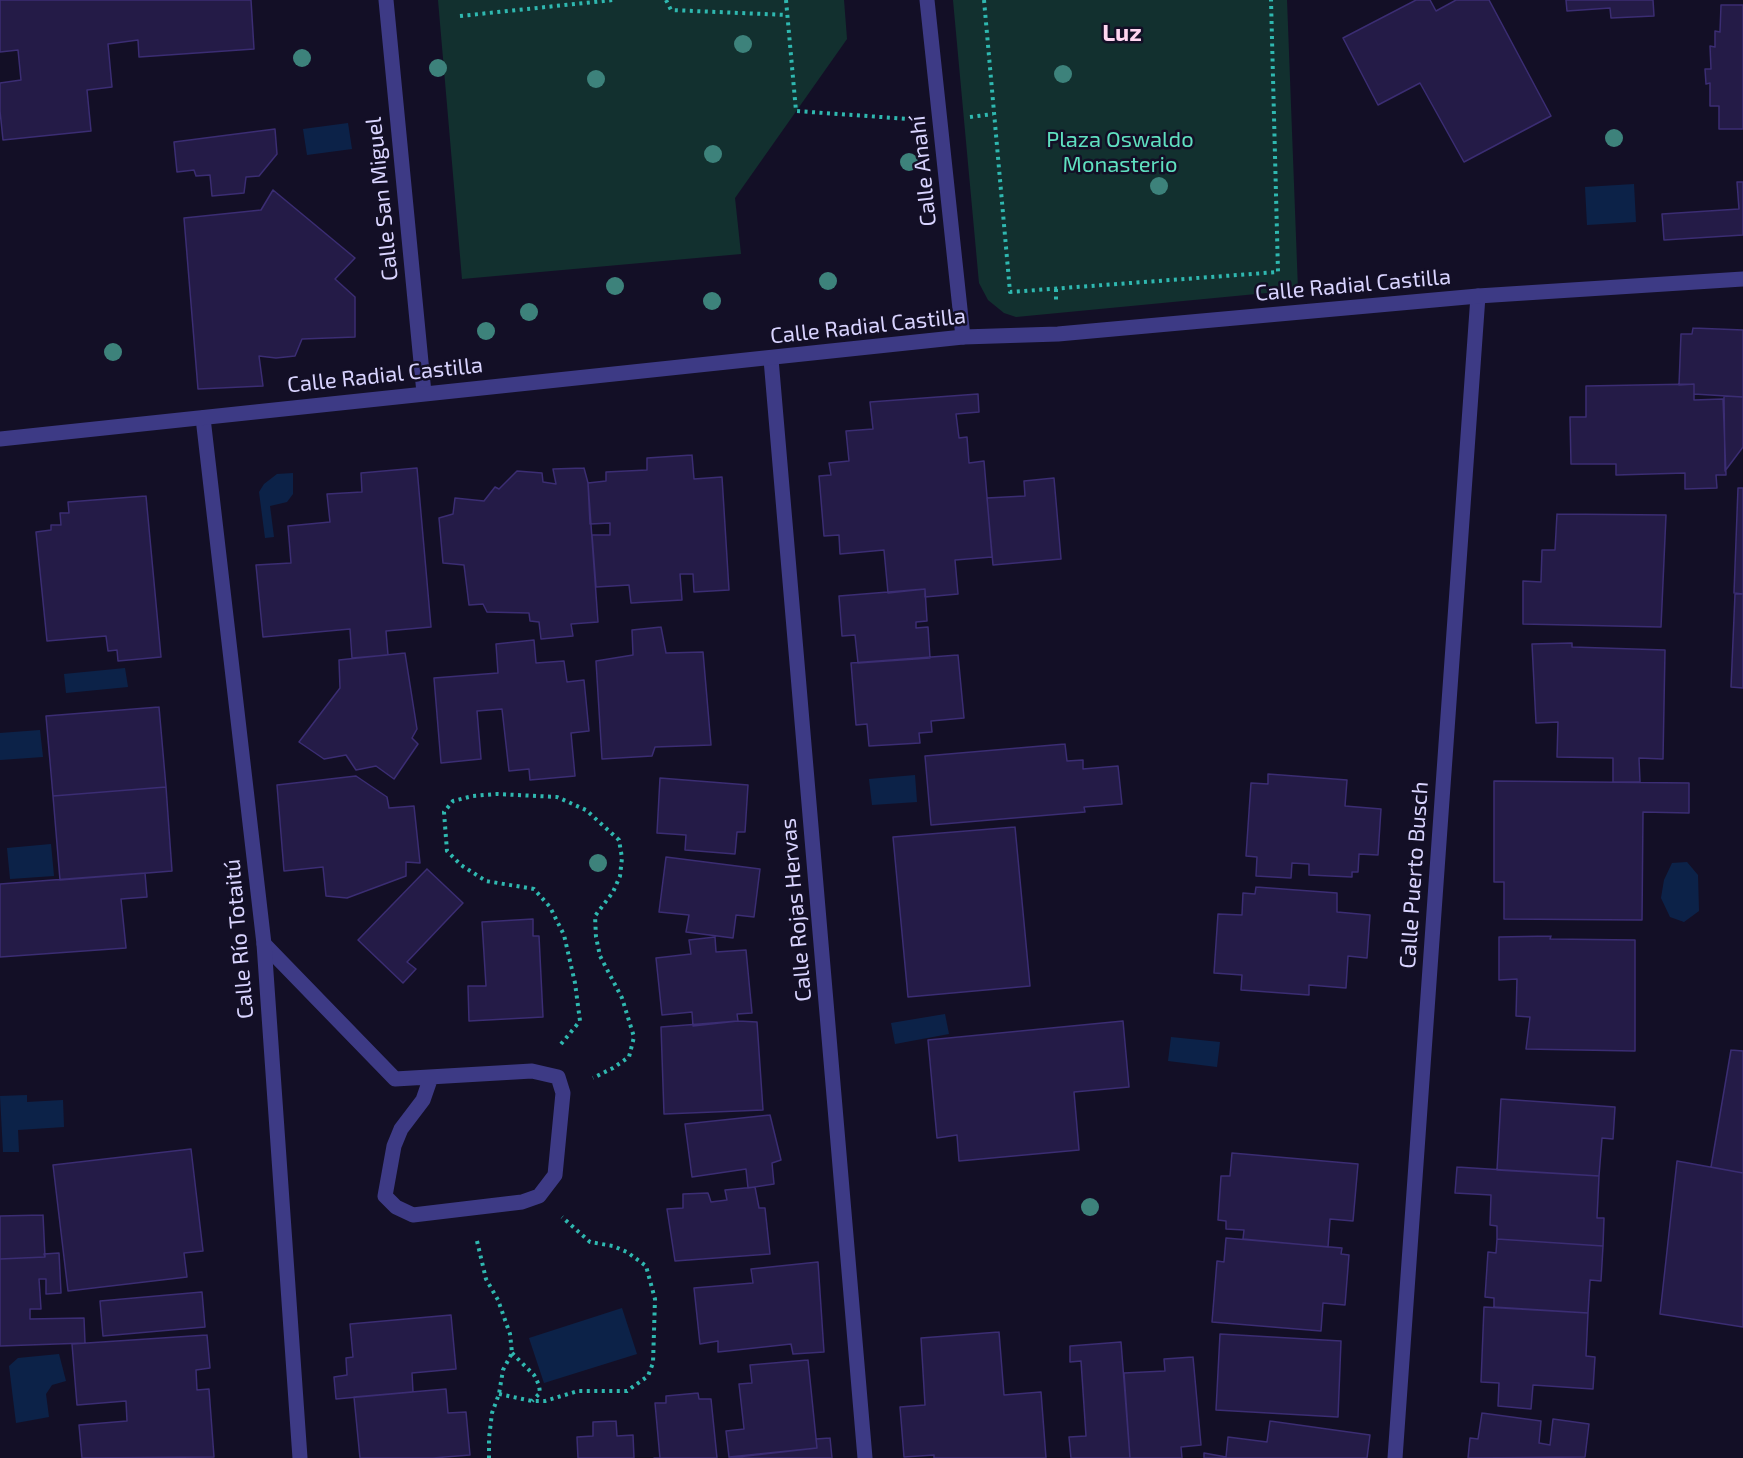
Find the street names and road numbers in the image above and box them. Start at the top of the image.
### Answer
street label: Calle Anahí [904,114,942,228]
street label: Calle San Miguel [360,116,404,282]
street label: Calle Radial Castilla [1254,263,1452,307]
street label: Calle Radial Castilla [769,303,967,349]
street label: Calle Radial Castilla [286,352,484,398]
street label: Calle Puerto Busch [1394,781,1434,969]
street label: Calle Rojas Hervas [775,817,817,1003]
street label: Calle Río Totaitú [219,858,259,1020]

